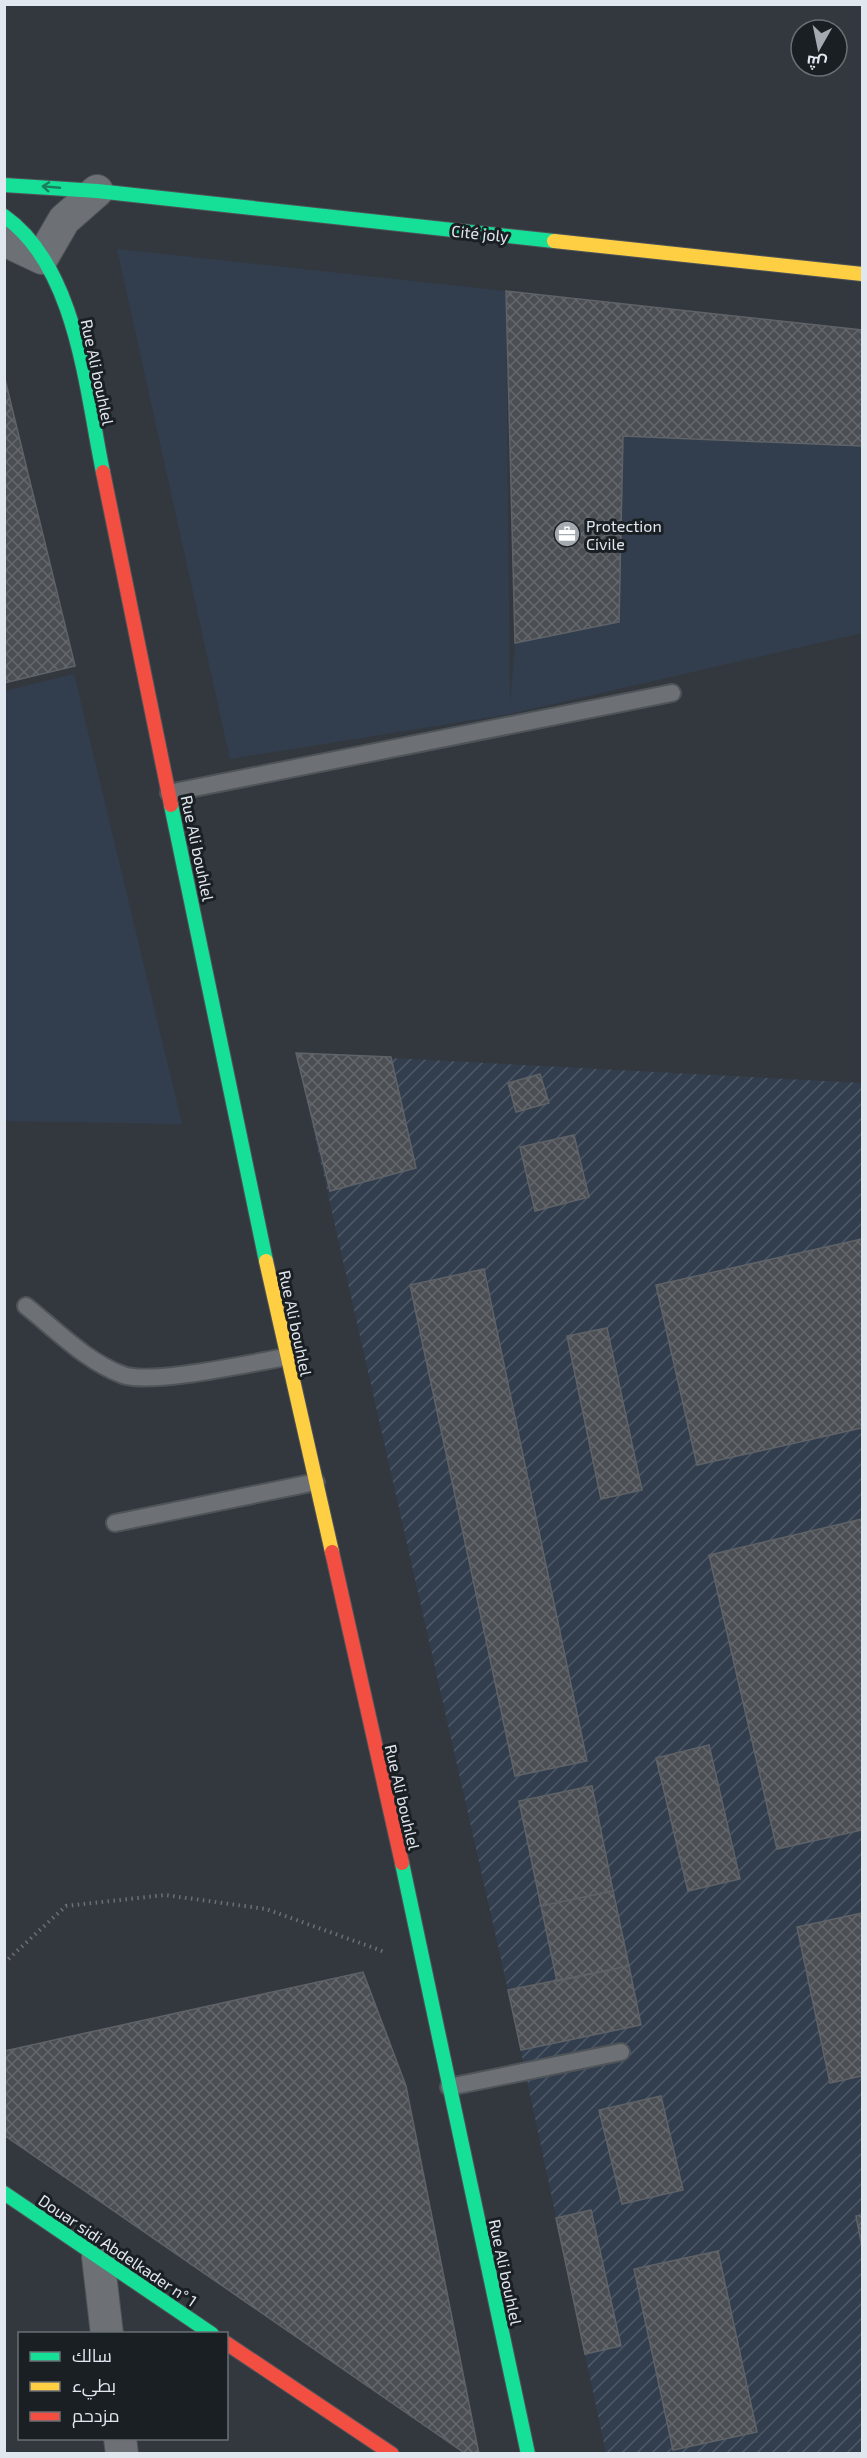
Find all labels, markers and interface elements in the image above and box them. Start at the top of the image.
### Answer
north arrow [789,18,849,78]
text: ش [805,51,828,74]
one-way arrow [41,181,61,192]
street label: Cité joly [450,221,510,246]
street label: Rue Ali bouhlel [78,317,119,427]
place label: Protection Civile [586,516,662,553]
office icon: Protection Civile [552,519,582,549]
street label: Rue Ali bouhlel [178,793,219,903]
street label: Rue Ali bouhlel [276,1268,317,1378]
street label: Rue Ali bouhlel [382,1742,424,1852]
street label: Douar sidi Abdelkader n° 1 [35,2190,201,2310]
street label: Rue Ali bouhlel [486,2217,527,2327]
legend [18,2332,228,2440]
text: سالك [72,2344,112,2366]
text: بطيء [72,2374,116,2400]
text: مزدحم [72,2404,120,2428]

